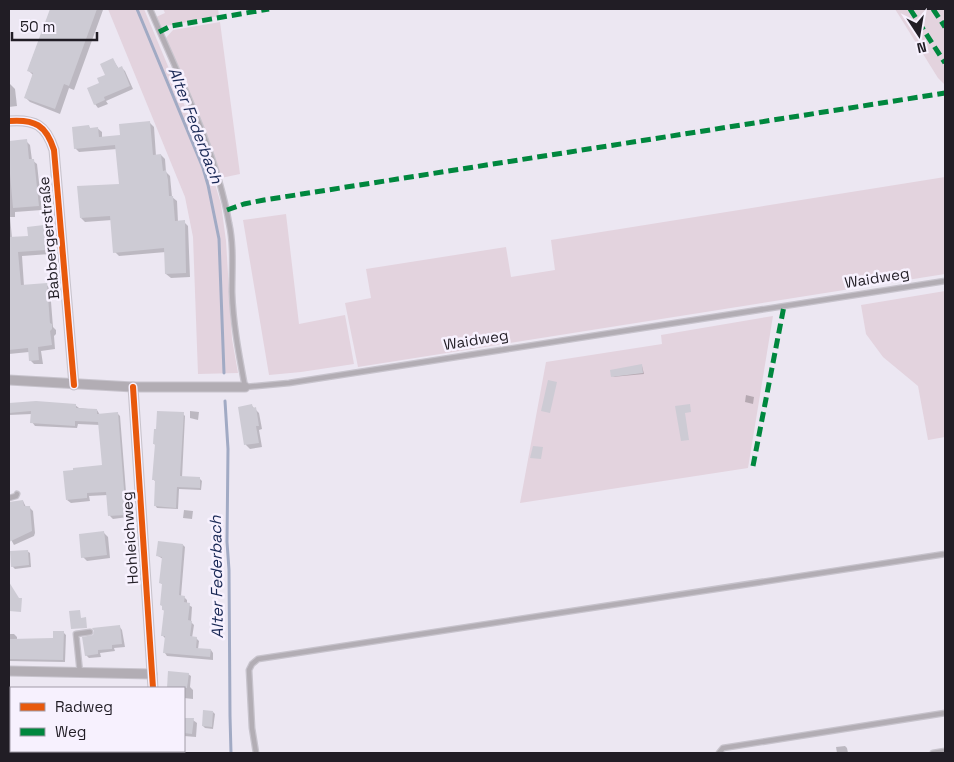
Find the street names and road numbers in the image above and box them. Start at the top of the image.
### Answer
street label: Babbergerstraße [34,176,63,300]
street label: Waidweg [843,263,911,292]
street label: Waidweg [442,325,510,354]
street label: Hohleichweg [117,491,142,585]

